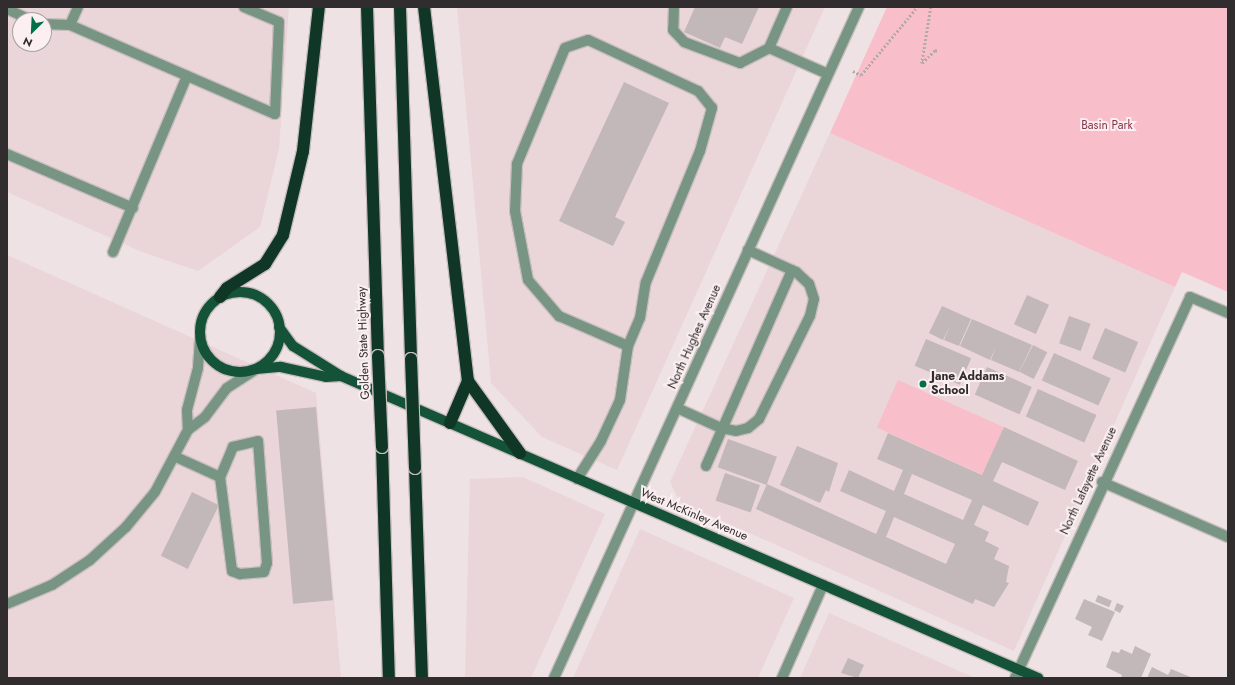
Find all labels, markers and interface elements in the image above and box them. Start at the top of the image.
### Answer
north arrow [12,12,52,52]
text: N [20,33,35,51]
park label: Basin Park [1081,119,1133,133]
street label: North Hughes Avenue [665,283,725,391]
street label: Golden State Highway [355,286,373,400]
place label: Jane Addams School [931,370,1004,398]
marker: Jane Addams School [918,379,928,389]
street label: North Lafayette Avenue [1058,425,1120,537]
street label: West McKinley Avenue [638,486,750,544]

